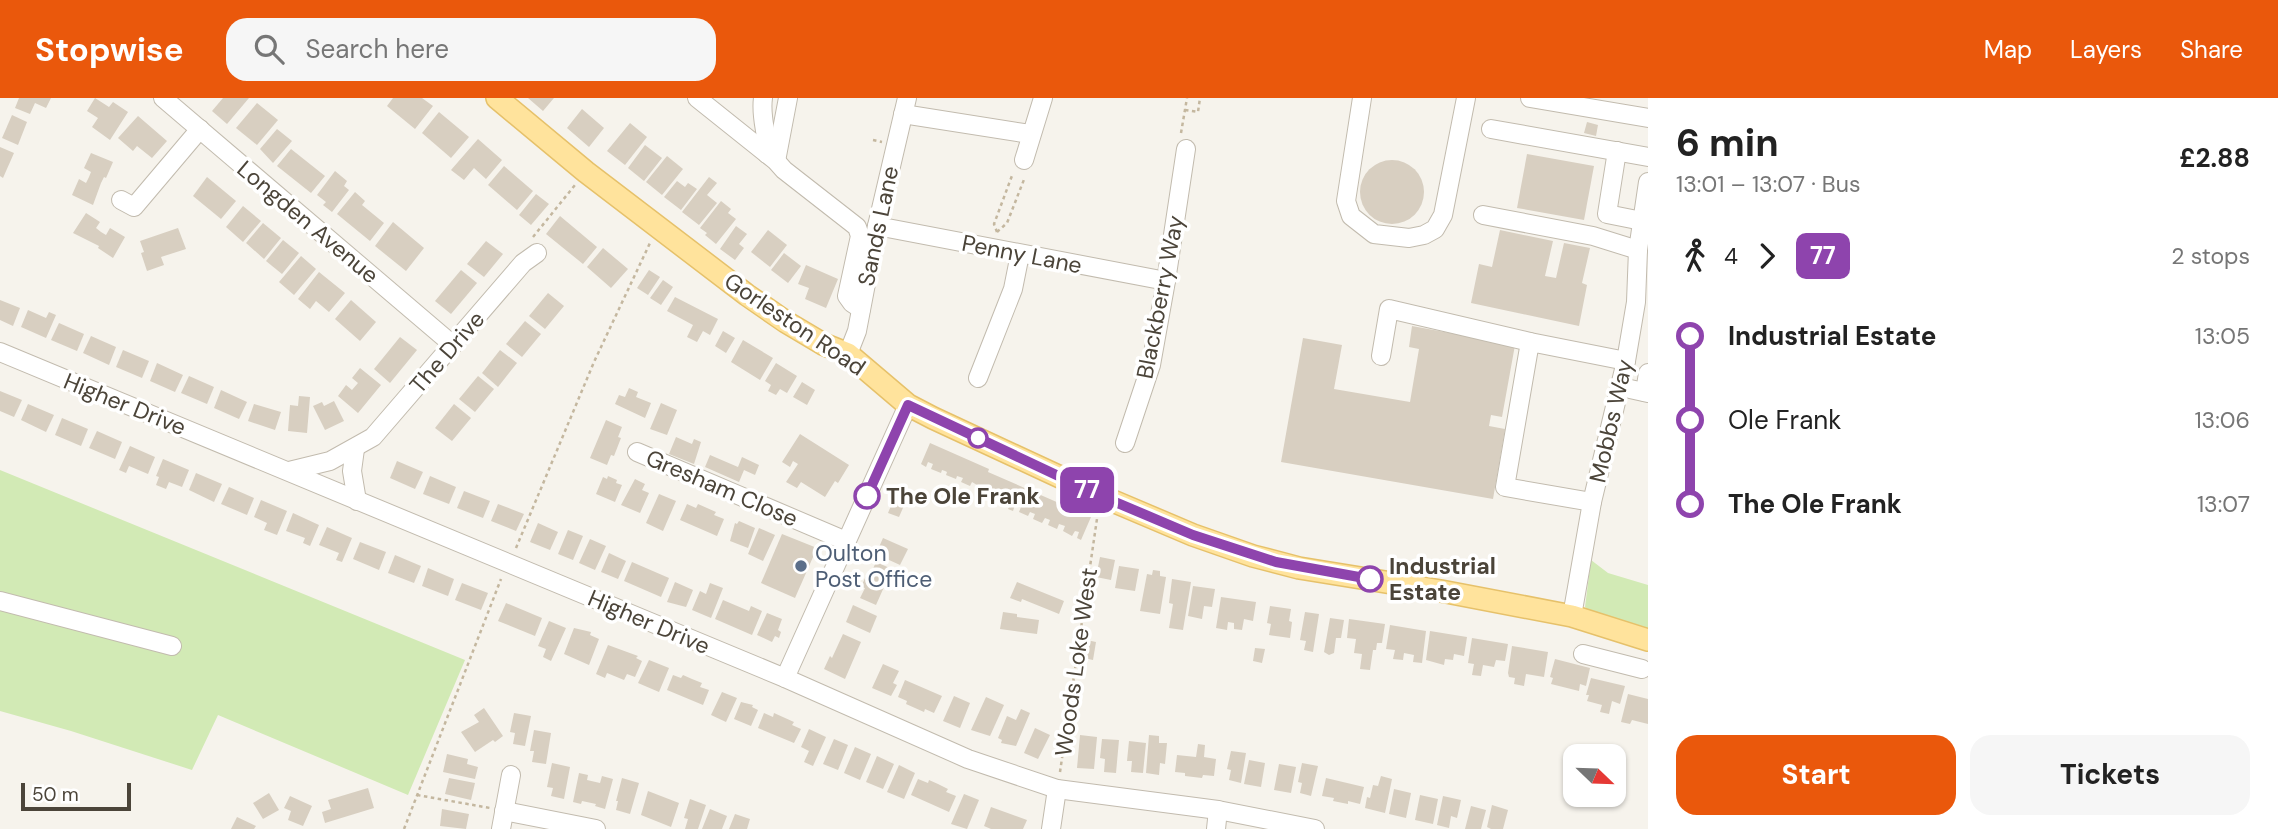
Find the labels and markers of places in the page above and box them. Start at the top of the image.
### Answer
unlabelled marker [968,428,988,448]
place label: The Ole Frank [886,481,1040,511]
marker: The Ole Frank [854,483,880,509]
place label: Oulton Post Office [815,538,932,594]
place label: Industrial Estate [1389,551,1496,607]
marker: Oulton Post Office [793,558,809,574]
marker: Industrial Estate [1357,566,1383,592]

